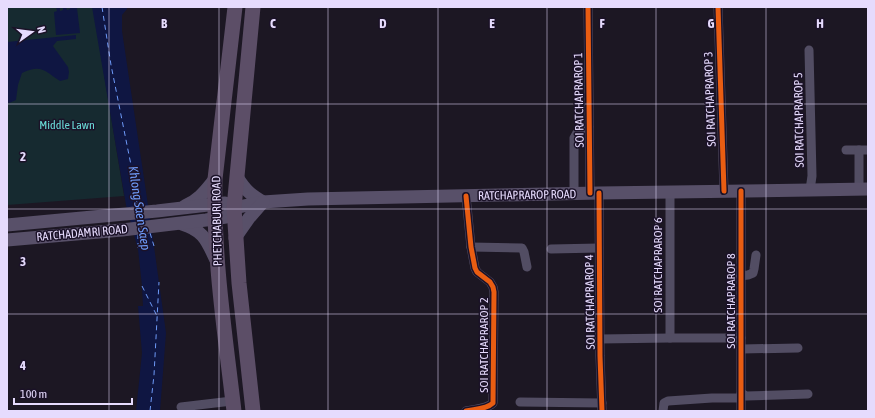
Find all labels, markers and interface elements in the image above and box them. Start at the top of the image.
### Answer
north arrow [12,12,52,52]
text: B [161,16,168,31]
text: C [270,16,276,31]
text: D [379,16,387,31]
text: E [489,16,495,31]
text: F [599,16,605,31]
text: G [708,16,715,31]
text: H [816,16,824,31]
text: N [35,25,48,34]
street label: SOI RATCHAPRAROP 3 [701,51,719,147]
street label: SOI RATCHAPRAROP 1 [571,52,587,148]
street label: SOI RATCHAPRAROP 5 [791,72,807,168]
park label: Middle Lawn [39,118,95,132]
text: 2 [20,149,26,164]
water label: Khlong Saen Saep [125,165,154,251]
street label: PHETCHABURI ROAD [209,176,225,266]
street label: RATCHAPRAROP ROAD [478,187,577,203]
street label: SOI RATCHAPRAROP 6 [651,217,665,313]
street label: RATCHADAMRI ROAD [36,222,128,244]
street label: SOI RATCHAPRAROP 8 [724,253,738,349]
text: 3 [20,254,26,269]
street label: SOI RATCHAPRAROP 4 [582,254,598,350]
street label: SOI RATCHAPRAROP 2 [477,297,491,393]
text: 4 [19,358,26,373]
scale bar [14,380,132,406]
text: 100 m [20,387,47,401]

